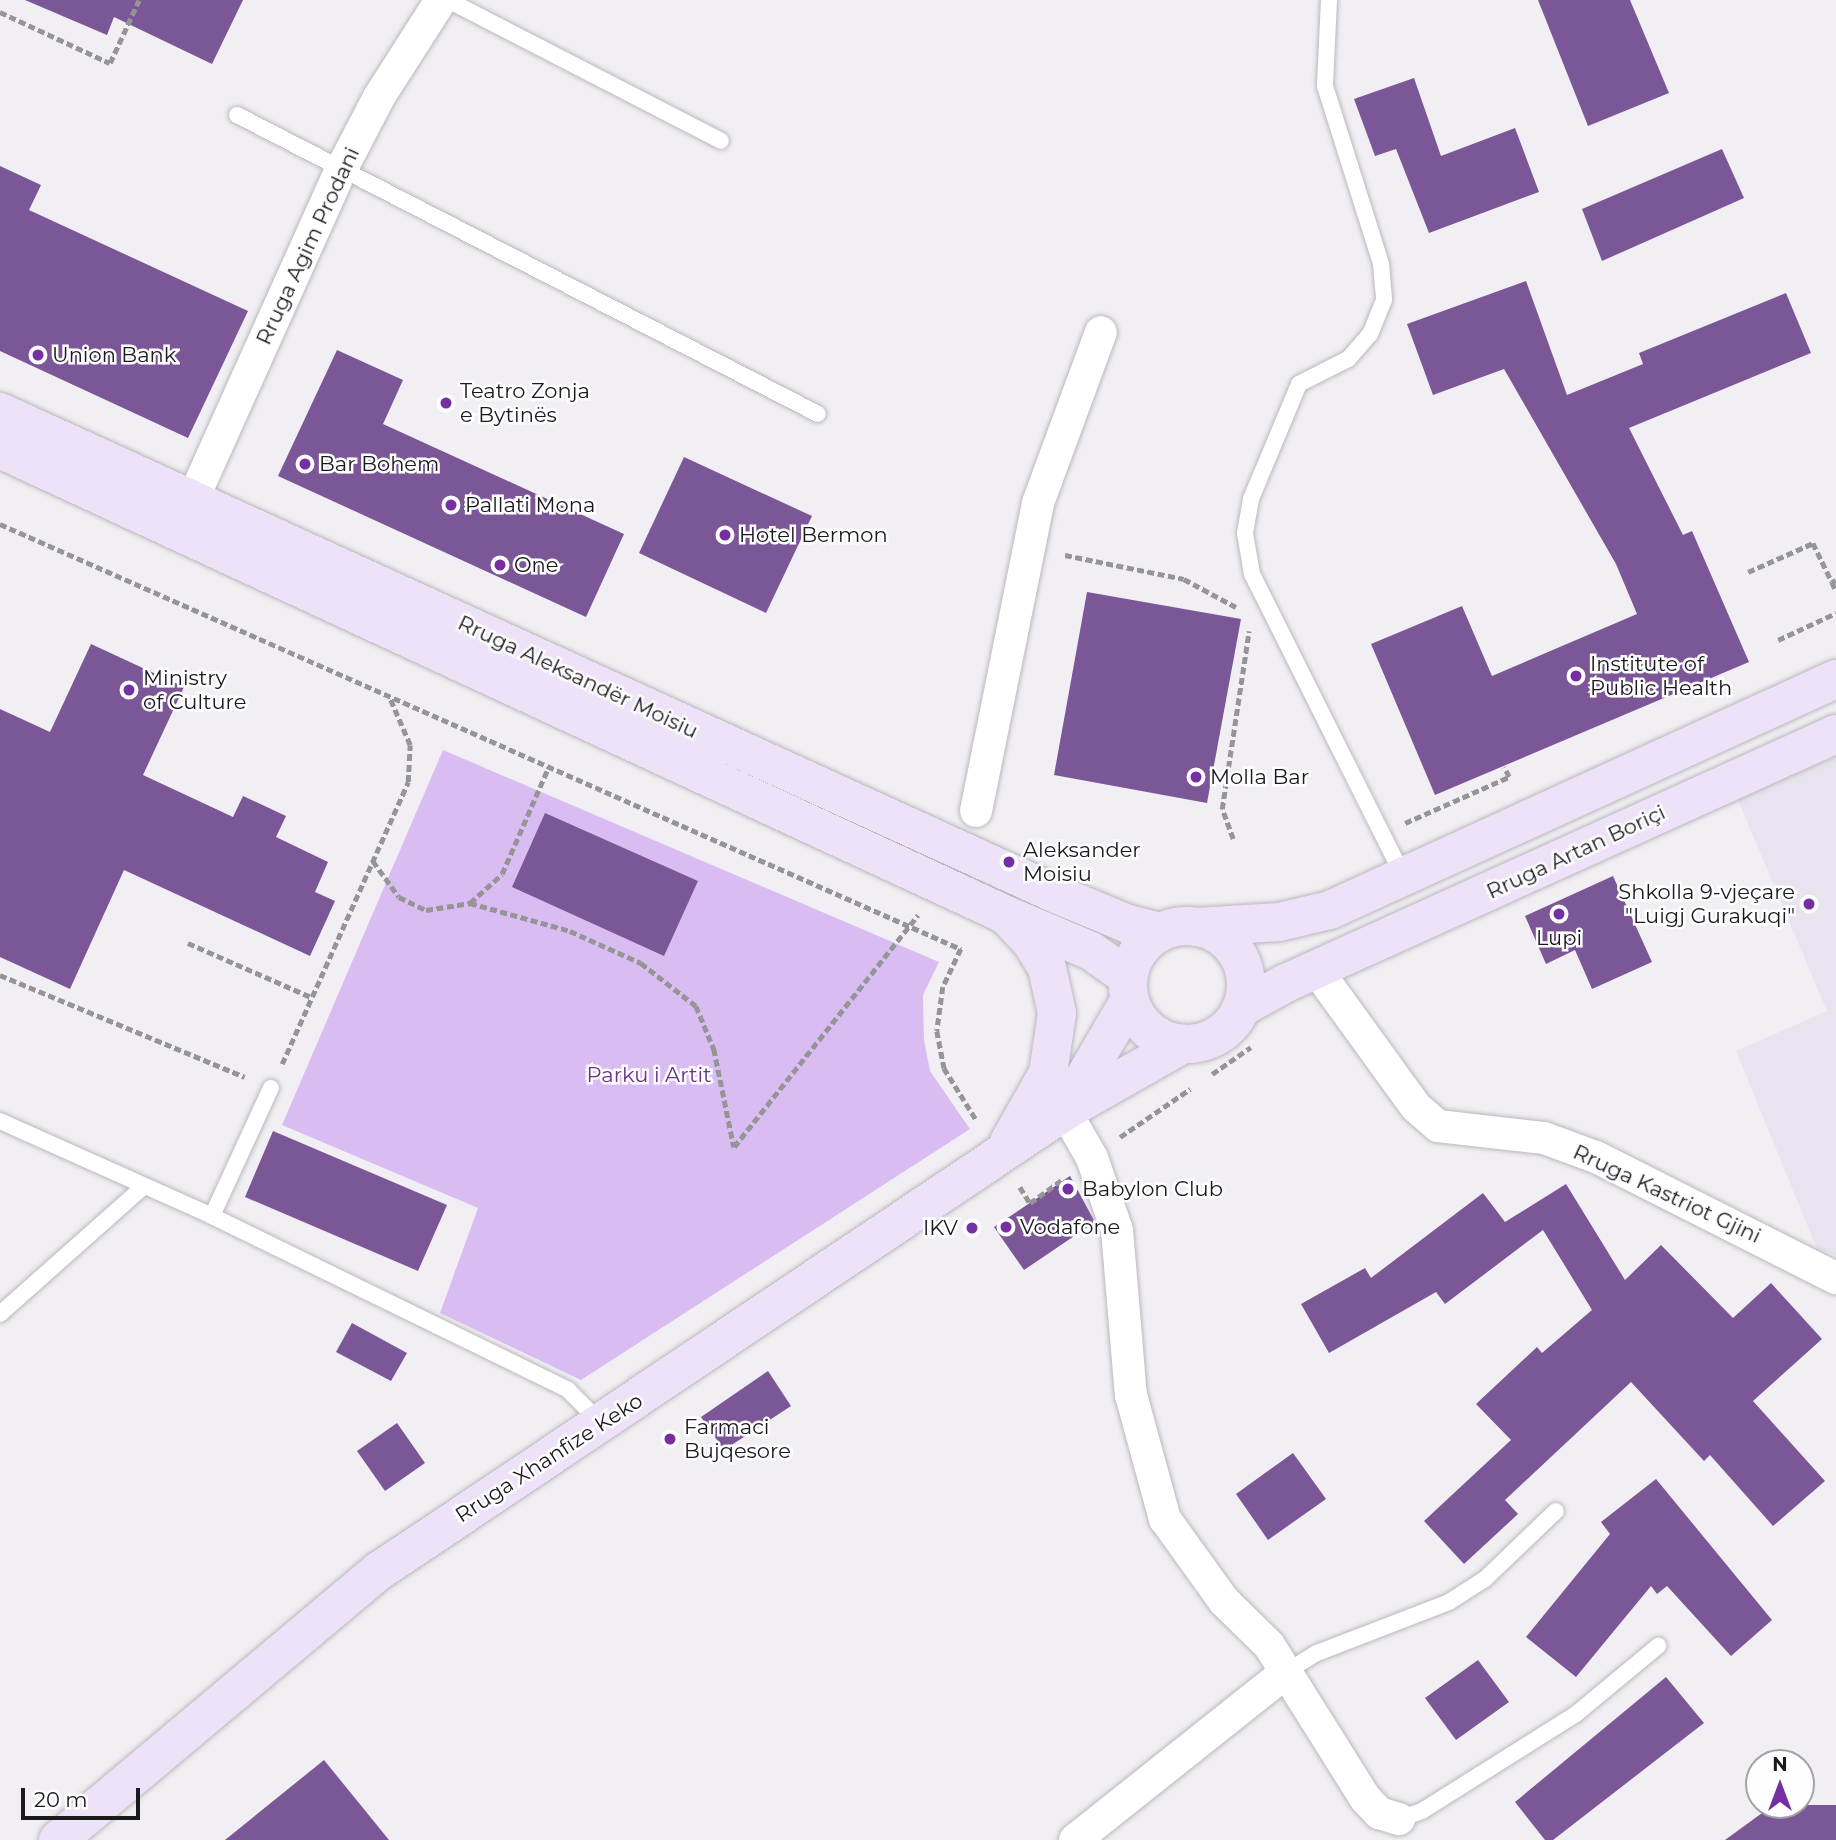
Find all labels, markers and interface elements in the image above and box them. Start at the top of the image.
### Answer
street label: Rruga Agim Prodani [251,143,365,349]
place label: Union Bank [52,342,176,368]
marker: Union Bank [30,347,46,363]
place label: Teatro Zonja e Bytinës [460,378,590,428]
marker: Teatro Zonja e Bytinës [438,395,454,411]
place label: Bar Bohem [319,451,439,477]
marker: Bar Bohem [297,456,313,472]
place label: Pallati Mona [465,492,595,518]
marker: Pallati Mona [443,497,459,513]
place label: Hotel Bermon [739,522,888,548]
marker: Hotel Bermon [717,527,733,543]
place label: One [514,552,558,578]
marker: One [492,557,508,573]
street label: Rruga Aleksandër Moisiu [454,610,702,744]
place label: Institute of Public Health [1590,651,1732,701]
place label: Ministry of Culture [143,665,246,715]
marker: Institute of Public Health [1568,668,1584,684]
marker: Ministry of Culture [121,682,137,698]
place label: Molla Bar [1210,764,1309,790]
marker: Molla Bar [1188,769,1204,785]
street label: Rruga Artan Boriçi [1483,800,1669,904]
place label: Aleksander Moisiu [1023,837,1141,887]
marker: Aleksander Moisiu [1001,854,1017,870]
place label: Shkolla 9-vjeçare "Luigj Gurakuqi" [1618,879,1795,929]
marker: Shkolla 9-vjeçare "Luigj Gurakuqi" [1801,896,1817,912]
marker: Lupi [1551,906,1567,922]
place label: Lupi [1536,925,1582,951]
park label: Parku i Artit [587,1062,711,1088]
street label: Rruga Kastriot Gjini [1569,1139,1765,1249]
place label: Babylon Club [1082,1176,1223,1202]
marker: Babylon Club [1060,1181,1076,1197]
place label: Vodafone [1020,1214,1120,1240]
place label: IKV [923,1215,958,1241]
marker: Vodafone [998,1219,1014,1235]
marker: IKV [964,1220,980,1236]
street label: Rruga Xhanfize Keko [451,1388,647,1528]
place label: Farmaci Bujqesore [684,1414,791,1464]
marker: Farmaci Bujqesore [662,1431,678,1447]
north arrow [1745,1749,1815,1819]
text: N [1772,1753,1788,1776]
scale bar [24,1773,144,1817]
text: 20 m [34,1787,88,1812]

